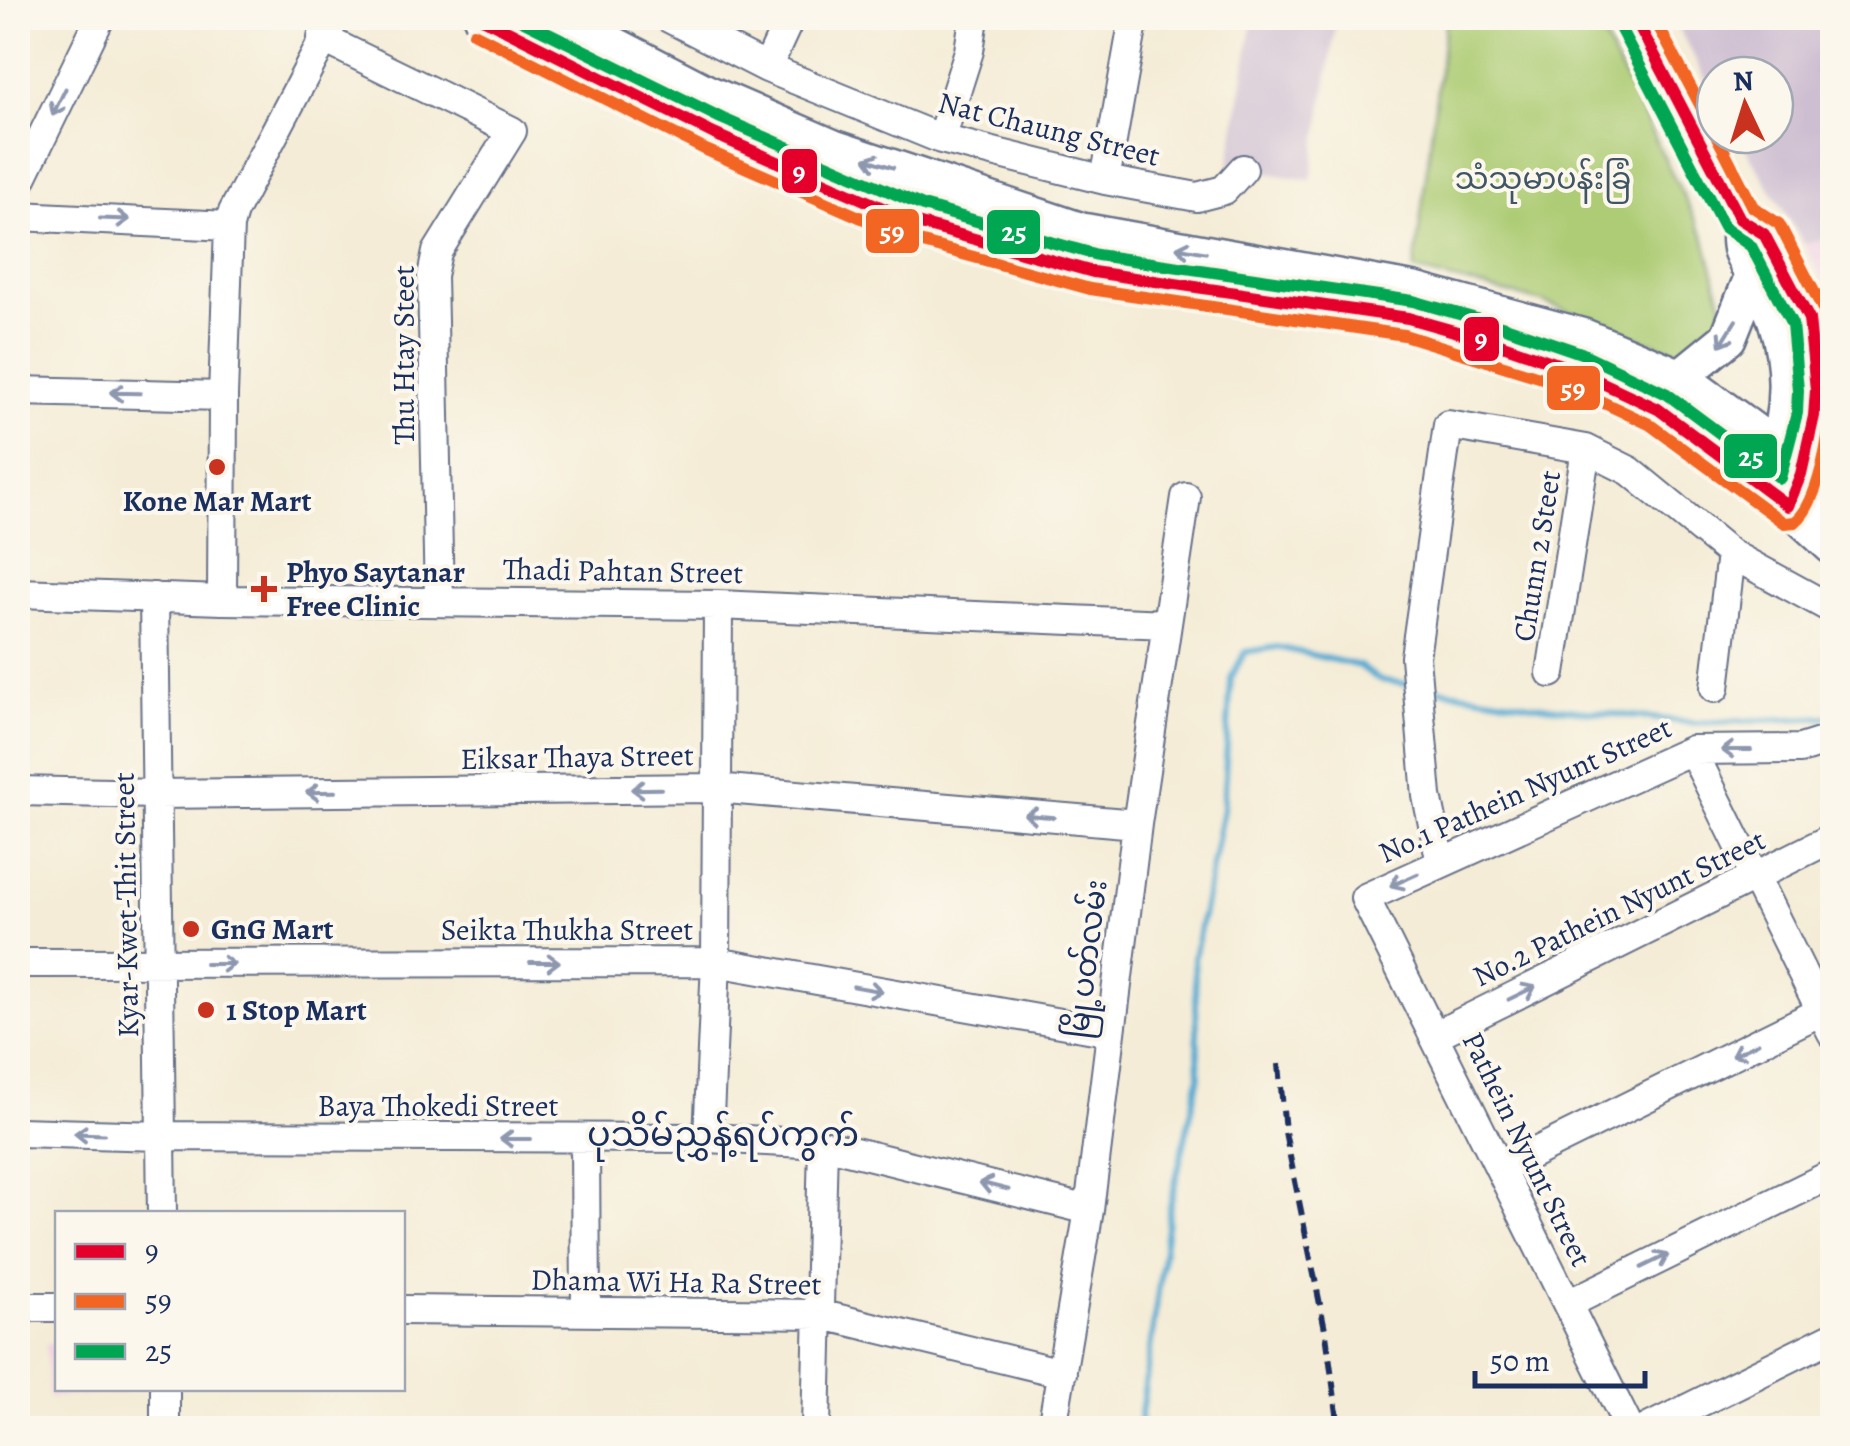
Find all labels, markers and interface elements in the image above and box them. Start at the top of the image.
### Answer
north arrow [1695,55,1795,155]
text: N [1732,61,1755,101]
street label: Nat Chaung Street [934,82,1164,176]
one-way arrow [48,86,67,116]
line badge: 9 [780,147,819,195]
text: 9 [793,153,806,191]
one-way arrow [863,153,895,171]
park label: သံသုမာပန်းခြံ [1455,157,1631,204]
line badge: 59 [864,207,921,255]
line badge: 25 [985,208,1042,256]
one-way arrow [98,210,130,229]
text: 59 [880,213,904,251]
text: 25 [1001,213,1027,251]
one-way arrow [1175,240,1208,259]
street label: Thu Htay Steet [384,265,424,445]
line badge: 9 [1462,315,1501,363]
one-way arrow [1717,318,1738,346]
text: 9 [1475,320,1488,358]
line badge: 59 [1545,364,1602,412]
text: 59 [1561,370,1585,408]
one-way arrow [110,384,142,403]
line badge: 25 [1722,432,1779,480]
text: 25 [1738,438,1764,476]
marker: Kone Mar Mart [206,456,228,478]
street label: Chunn 2 Steet [1504,468,1570,644]
place label: Kone Mar Mart [123,481,311,521]
street label: Thadi Pahtan Street [503,549,744,593]
place label: Phyo Saytanar Free Clinic [286,552,465,626]
marker: Phyo Saytanar Free Clinic [251,576,277,602]
street label: No.1 Pathein Nyunt Street [1372,707,1678,873]
street label: Eiksar Thaya Street [460,735,694,779]
one-way arrow [1721,740,1753,759]
street label: Kyar-Kwet-Thit Street [104,772,148,1038]
one-way arrow [630,780,662,798]
one-way arrow [305,783,337,802]
one-way arrow [1024,806,1056,825]
street label: No.2 Pathein Nyunt Street [1466,820,1772,996]
one-way arrow [1390,871,1420,890]
street label: မြို့ပတ်လမ်း [1055,877,1122,1041]
place label: GnG Mart [211,909,333,949]
street label: Seikta Thukha Street [441,910,693,950]
marker: GnG Mart [180,918,202,940]
one-way arrow [528,952,560,972]
one-way arrow [202,954,235,974]
one-way arrow [851,980,883,999]
one-way arrow [1506,982,1536,1001]
place label: 1 Stop Mart [226,990,367,1030]
marker: 1 Stop Mart [195,999,217,1021]
street label: Pathein Nyunt Street [1453,1025,1601,1273]
one-way arrow [1731,1040,1760,1059]
street label: Baya Thokedi Street [318,1086,559,1126]
district label: ပုသိမ်ညွှန့်ရပ်ကွက် [587,1110,859,1162]
one-way arrow [74,1124,106,1143]
one-way arrow [500,1130,532,1148]
one-way arrow [979,1176,1010,1195]
legend [55,1211,405,1391]
text: 9 [145,1231,159,1271]
one-way arrow [1640,1251,1669,1270]
street label: Dhama Wi Ha Ra Street [530,1259,822,1305]
text: 59 [145,1281,172,1321]
scale bar [1475,1326,1645,1388]
text: 25 [145,1331,172,1371]
text: 50 m [1490,1341,1550,1381]

